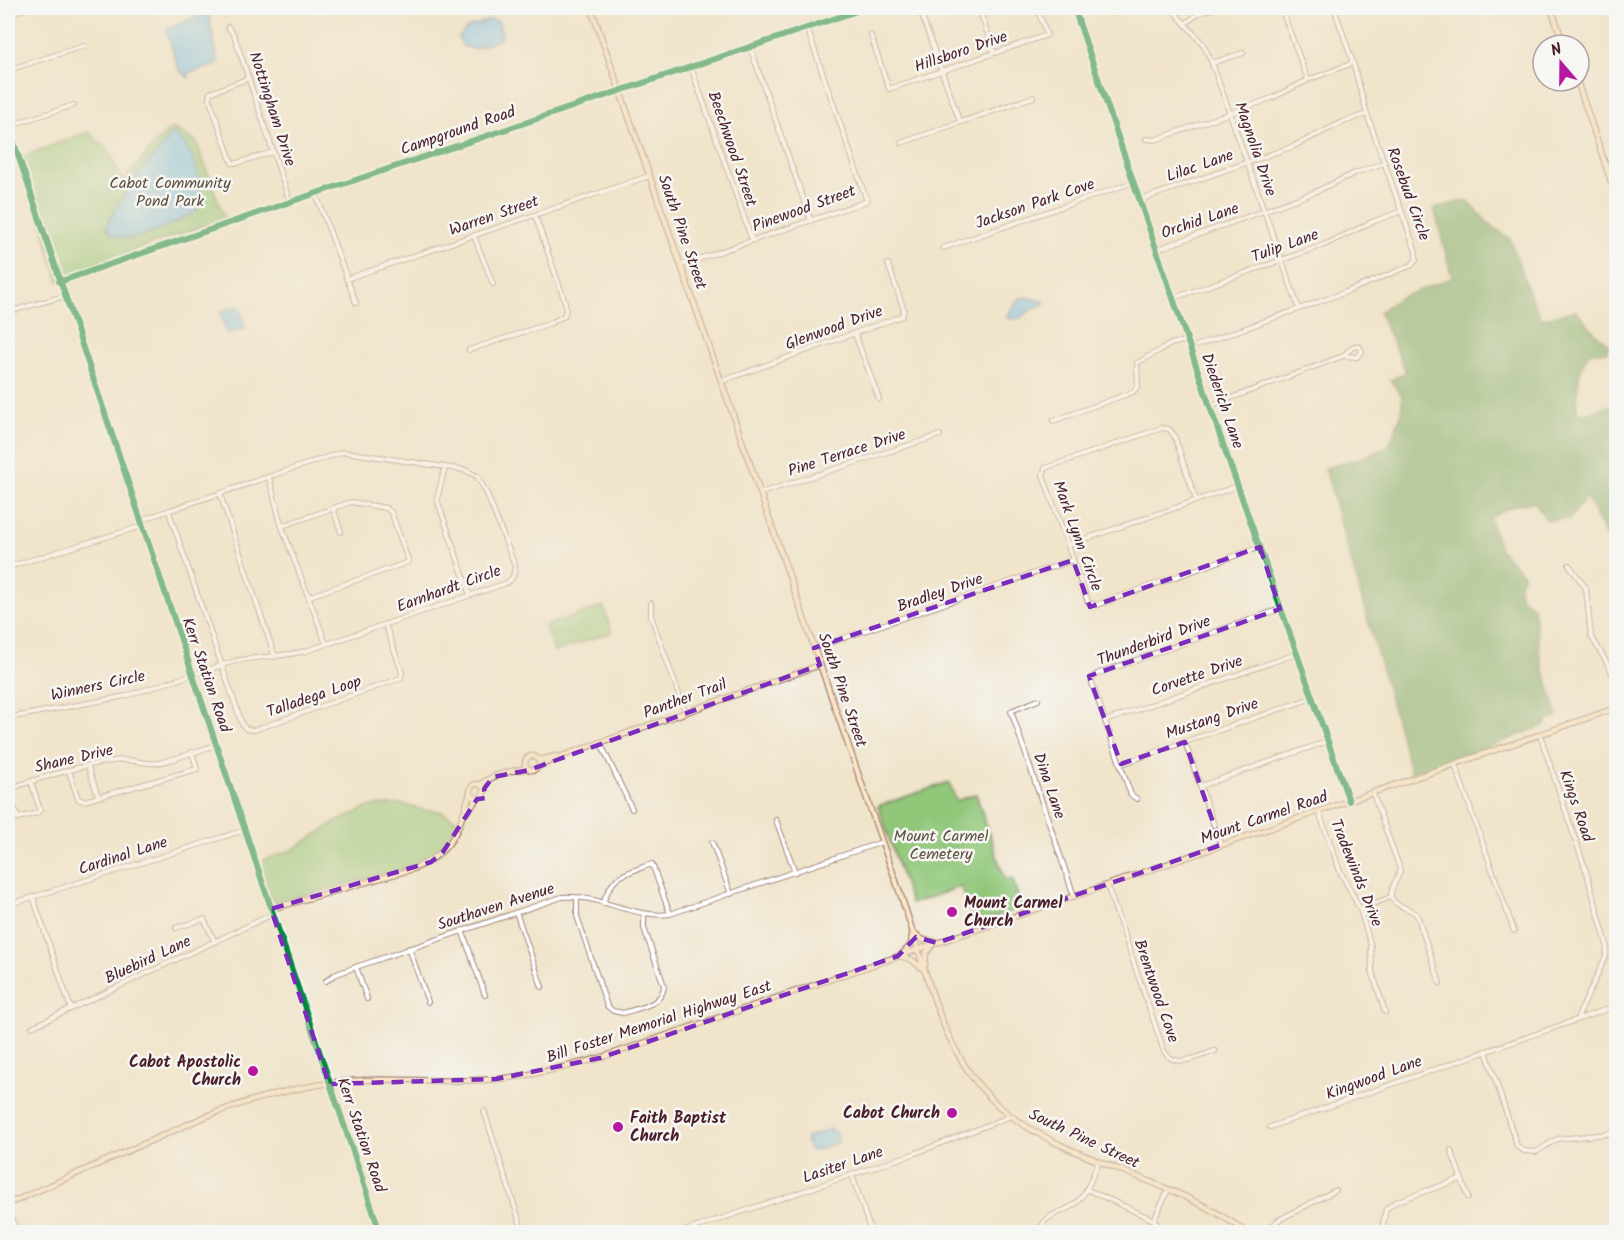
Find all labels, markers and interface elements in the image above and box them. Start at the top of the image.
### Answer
street label: Hillsboro Drive [911,24,1011,80]
north arrow [1531,33,1591,93]
text: N [1547,37,1565,64]
street label: Nottingham Drive [242,49,302,169]
street label: Beechwood Street [701,88,764,211]
street label: Magnolia Drive [1227,98,1283,200]
street label: Campground Road [397,99,520,162]
street label: Lilac Lane [1163,143,1237,189]
street label: Rosebud Circle [1379,144,1437,244]
park label: Cabot Community Pond Park [109,171,231,214]
street label: South Pine Street [651,171,714,293]
street label: Jackson Park Cove [972,172,1098,236]
street label: Pinewood Street [749,178,860,239]
street label: Warren Street [446,189,543,243]
street label: Orchid Lane [1158,196,1242,246]
street label: Tulip Lane [1248,222,1322,270]
street label: Glenwood Drive [782,299,886,357]
street label: Diederich Lane [1194,350,1250,452]
street label: Pine Terrace Drive [785,422,909,484]
street label: Mark Lynn Circle [1045,477,1109,595]
street label: Earnhardt Circle [393,559,505,619]
street label: Bradley Drive [894,567,986,619]
street label: Thunderbird Drive [1094,609,1214,673]
street label: Kerr Station Road [175,614,238,737]
street label: South Pine Street [811,629,874,751]
street label: Corvette Drive [1148,649,1246,703]
street label: Winners Circle [48,664,148,708]
street label: Talladega Loop [263,669,365,725]
street label: Panther Trail [640,672,730,726]
street label: Mustang Drive [1162,691,1262,747]
street label: Shane Drive [32,738,116,780]
street label: Dina Lane [1026,750,1072,822]
street label: Kings Road [1552,767,1600,846]
street label: Mount Carmel Road [1197,784,1332,852]
street label: Tradewinds Drive [1323,815,1389,931]
park label: Mount Carmel Cemetery [894,824,989,867]
street label: Cardinal Lane [75,830,171,882]
street label: Southaven Avenue [434,876,558,938]
place label: Mount Carmel Church [964,891,1063,934]
marker: Mount Carmel Church [945,905,959,919]
street label: Bluebird Lane [101,929,195,991]
street label: Brentwood Cove [1127,936,1185,1046]
street label: Bill Foster Memorial Highway East [543,974,776,1070]
street label: Kingwood Lane [1322,1049,1426,1107]
place label: Cabot Apostolic Church [129,1050,241,1093]
marker: Cabot Apostolic Church [246,1064,260,1078]
street label: Kerr Station Road [330,1074,393,1197]
place label: Cabot Church [843,1101,940,1126]
street label: South Pine Street [1024,1102,1144,1176]
place label: Faith Baptist Church [630,1106,727,1149]
marker: Cabot Church [945,1106,959,1120]
marker: Faith Baptist Church [611,1120,625,1134]
street label: Lasiter Lane [799,1140,887,1190]

